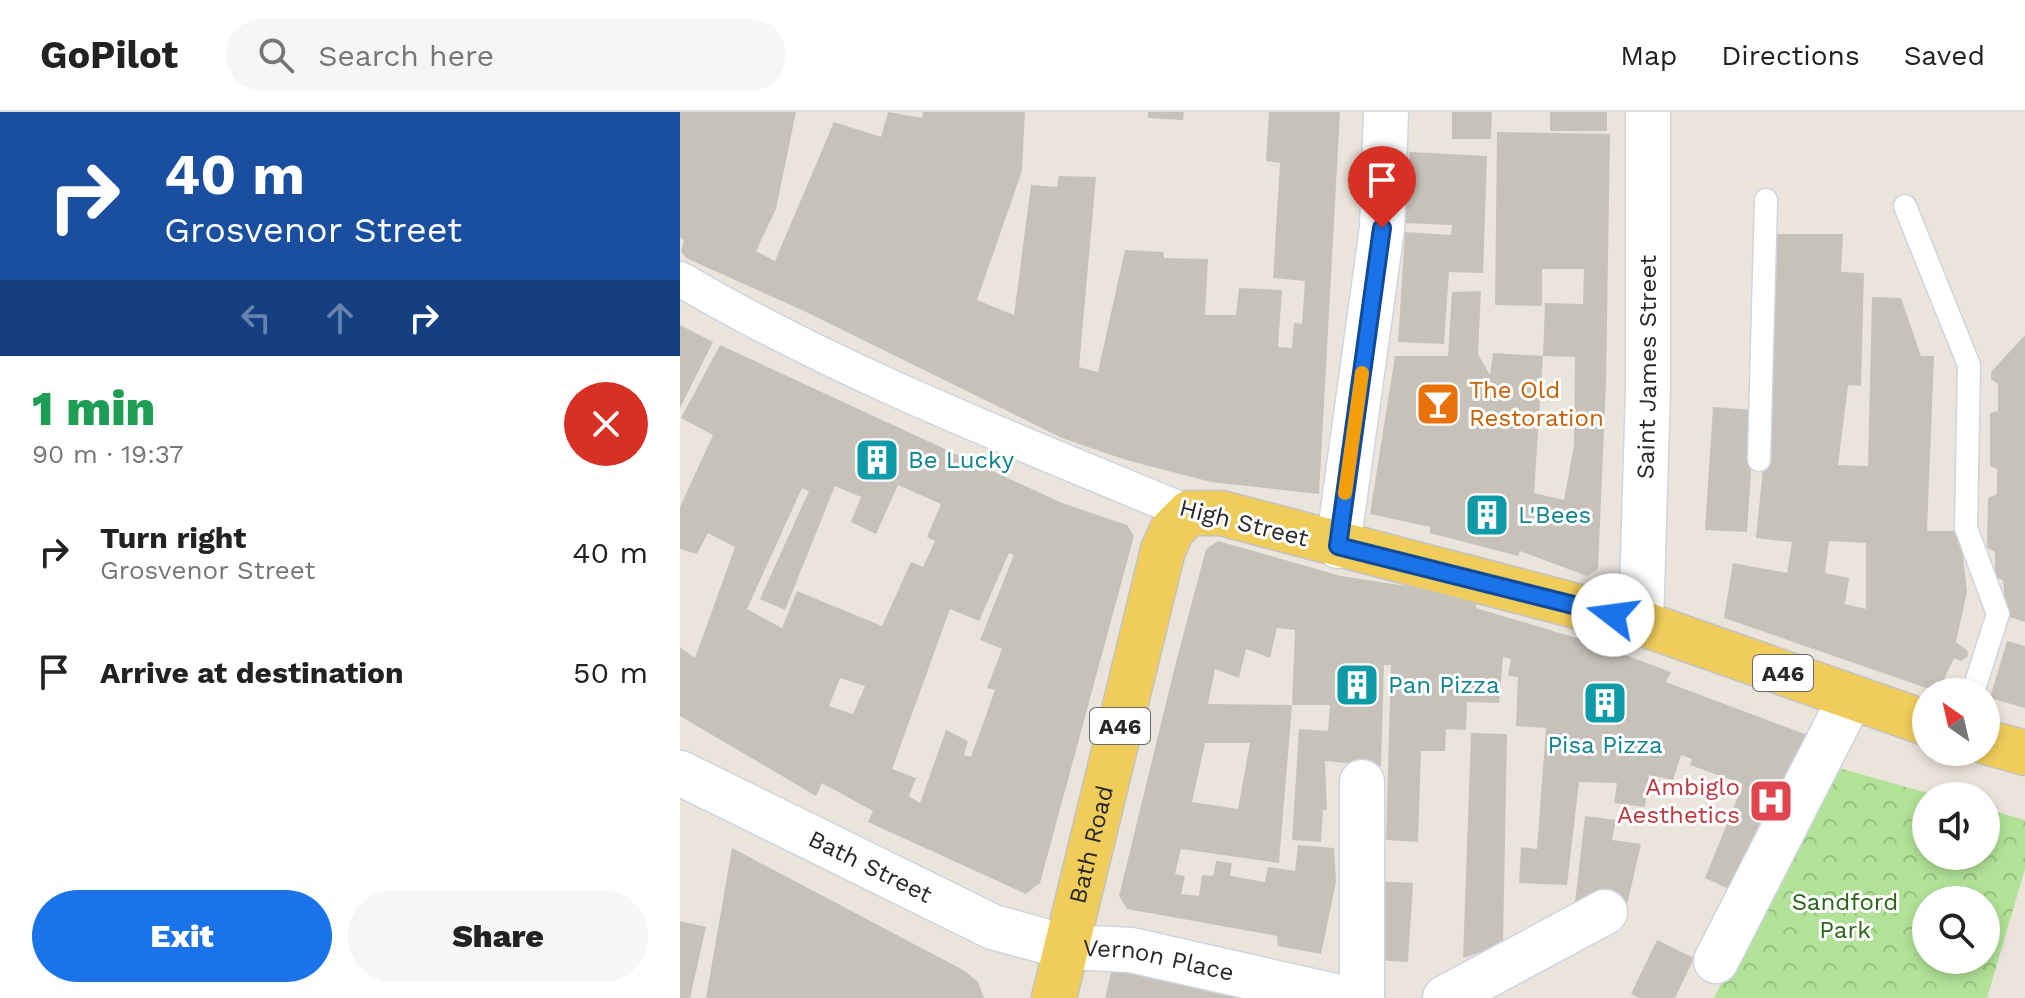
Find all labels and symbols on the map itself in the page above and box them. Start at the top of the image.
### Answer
pin [1348,146,1416,228]
street label: Saint James Street [1631,255,1662,480]
place label: The Old Restoration [1469,376,1604,432]
bar icon: The Old Restoration [1414,380,1462,428]
building icon: Be Lucky [853,436,901,484]
place label: Be Lucky [908,446,1015,474]
building icon: L'Bees [1463,491,1511,539]
street label: High Street [1177,493,1311,553]
place label: L'Bees [1518,501,1591,529]
position arrow [1571,573,1655,657]
road number: A46 [1753,655,1813,691]
building icon: Pan Pizza [1333,661,1381,709]
place label: Pan Pizza [1388,671,1500,699]
north arrow [1912,678,2000,766]
building icon: Pisa Pizza [1581,679,1629,727]
road number: A46 [1090,708,1150,744]
place label: Pisa Pizza [1547,731,1663,759]
place label: Ambiglo Aesthetics [1617,773,1740,829]
hospital icon: Ambiglo Aesthetics [1747,777,1795,825]
street label: Bath Road [1064,783,1119,906]
street label: Bath Street [804,824,937,909]
park label: Sandford Park [1792,888,1898,944]
street label: Vernon Place [1082,934,1237,987]

